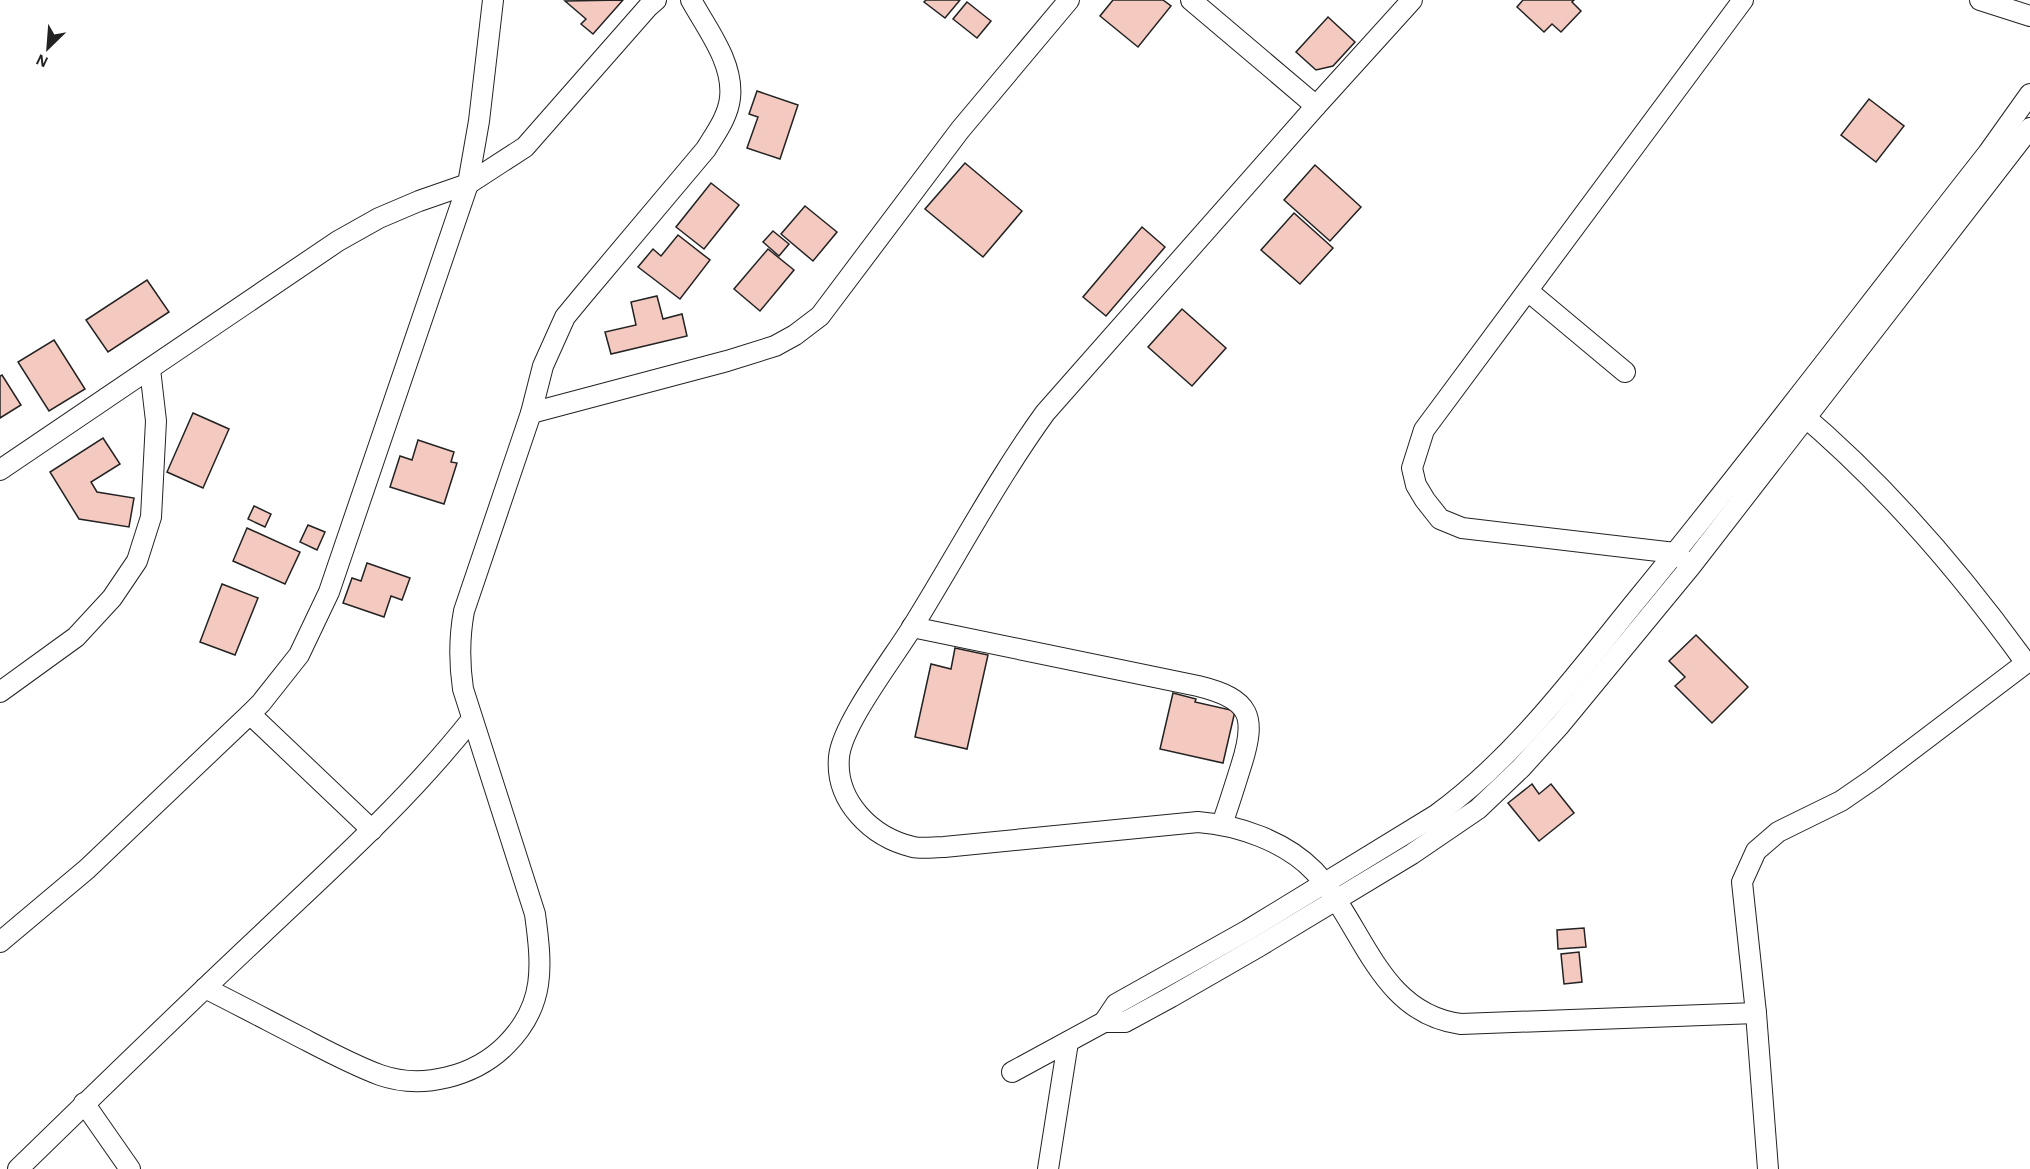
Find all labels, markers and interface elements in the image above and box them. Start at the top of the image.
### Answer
north arrow [18,18,78,78]
text: N [34,51,51,70]

